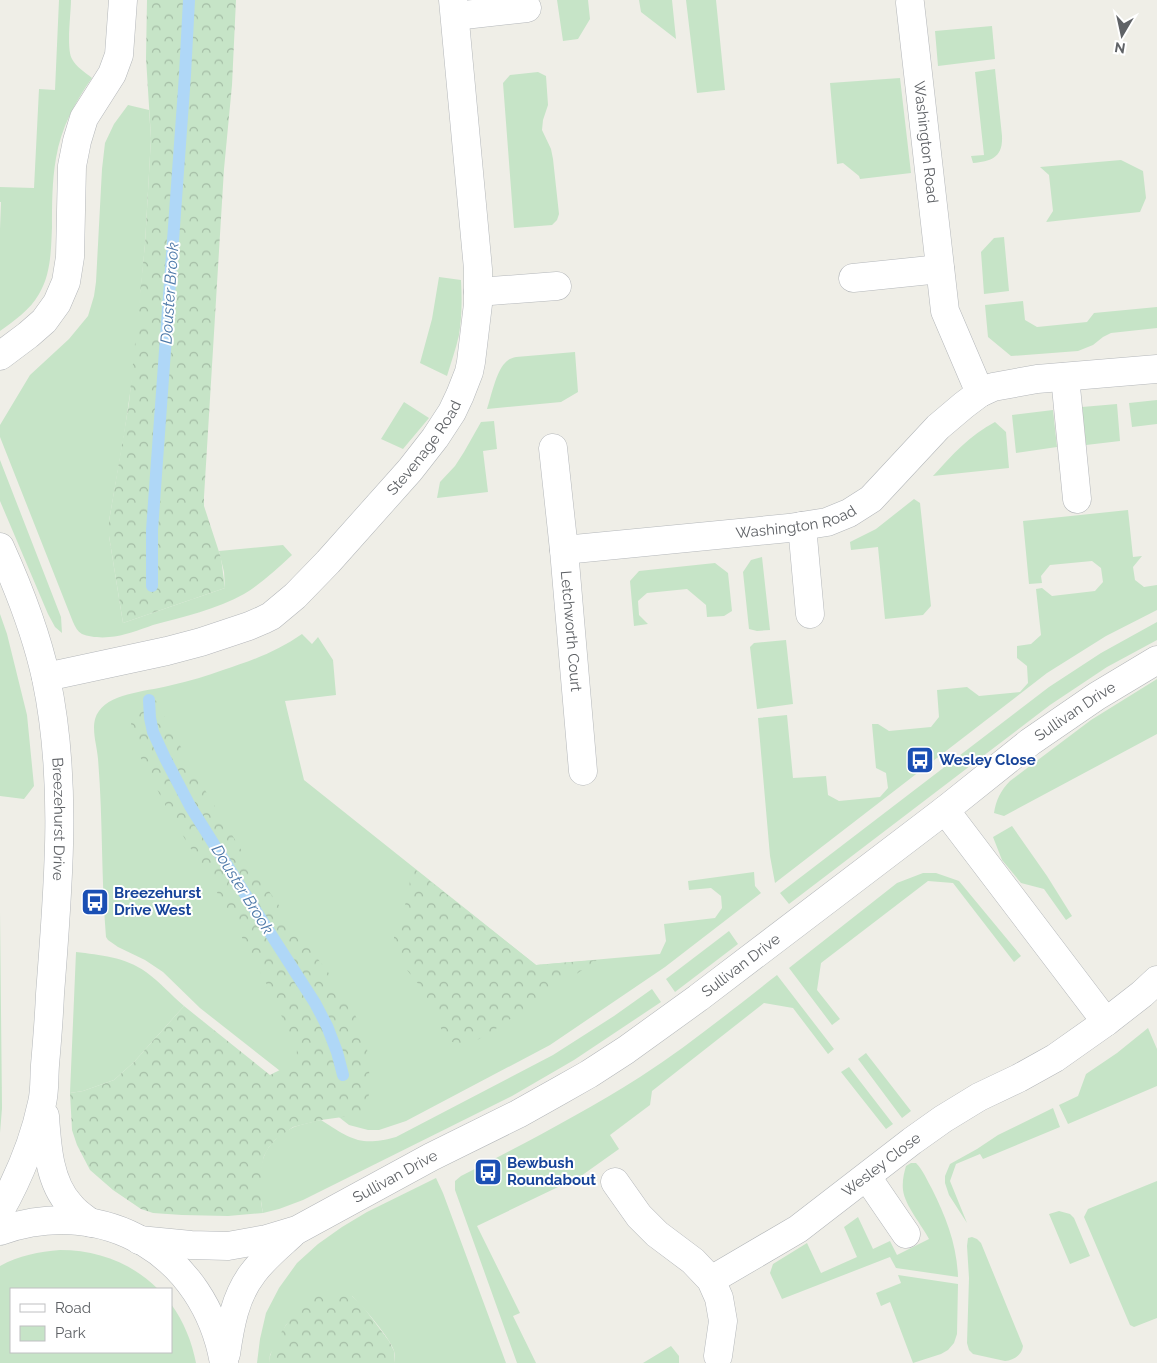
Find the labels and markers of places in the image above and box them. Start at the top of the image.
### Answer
bus stop icon: Wesley Close [905,745,935,775]
place label: Wesley Close [939,751,1036,769]
place label: Breezehurst Drive West [114,884,202,919]
bus stop icon: Breezehurst Drive West [80,887,110,917]
place label: Bewbush Roundabout [507,1154,596,1189]
bus stop icon: Bewbush Roundabout [473,1157,503,1187]

